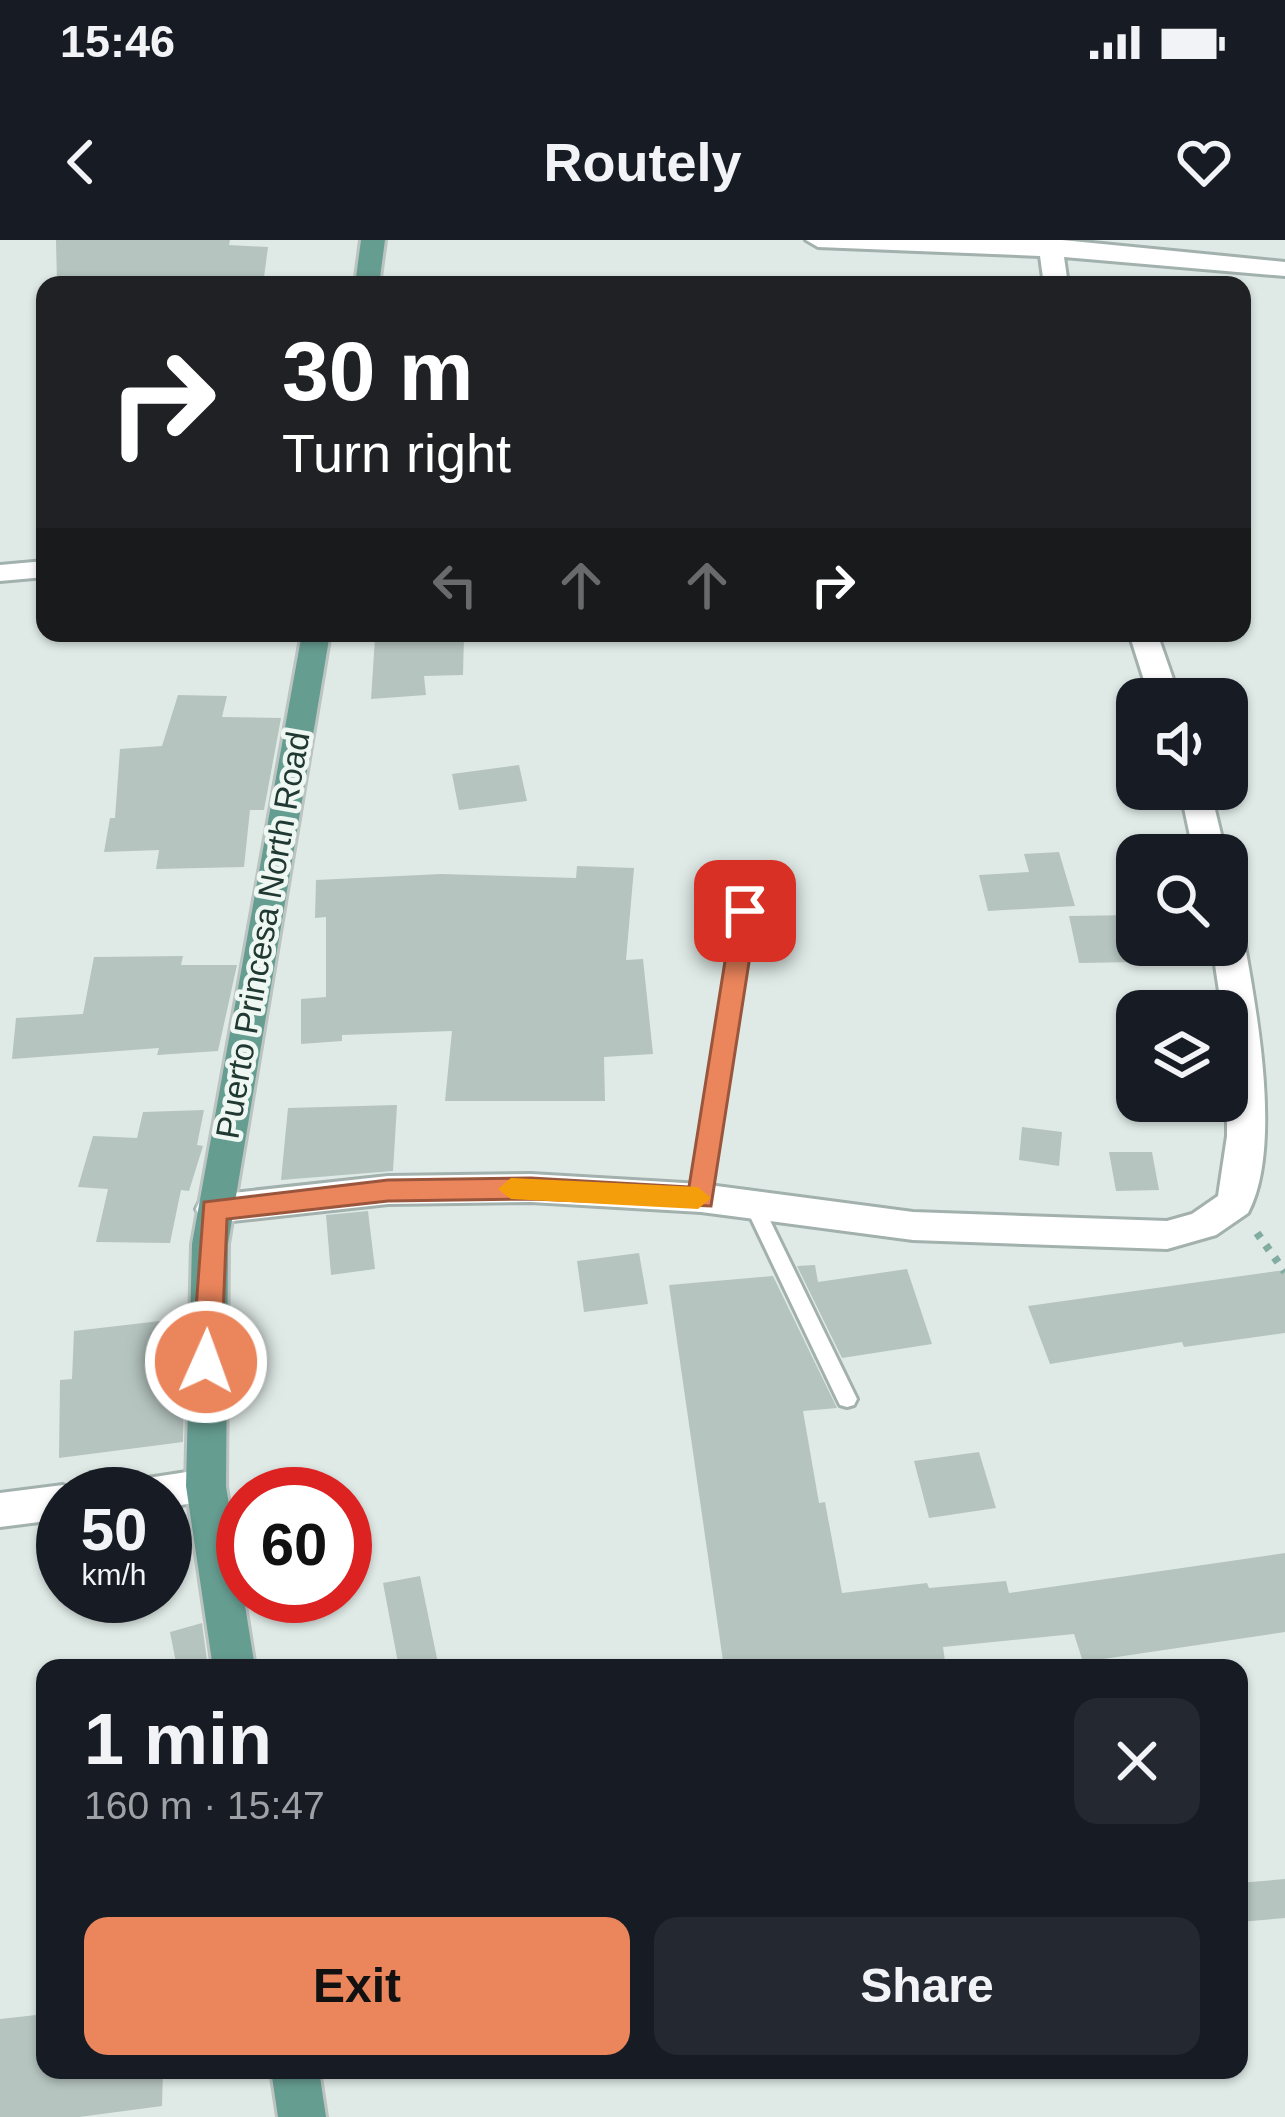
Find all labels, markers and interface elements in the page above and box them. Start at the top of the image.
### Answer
text: 15:46 [60,16,175,67]
icon: back [48,129,114,195]
icon: heart [1171,129,1237,195]
text: Routely [543,132,742,192]
icon: right [84,324,240,480]
text: 30 m [282,324,473,418]
text: Turn right [282,423,511,483]
icon: left [422,552,488,618]
icon: ahead [548,552,614,618]
icon: ahead [674,552,740,618]
icon: right [800,552,866,618]
map controls [1116,678,1248,1122]
button: sound [1116,678,1248,810]
street label: Puerto Princesa North Road [208,729,317,1142]
button: search [1116,834,1248,966]
pin [694,860,796,962]
icon: arrive [712,878,778,944]
button: layers [1116,990,1248,1122]
position arrow [143,1299,269,1425]
speed limit sign: 60 [216,1467,372,1623]
text: 50 [81,1496,147,1563]
text: km/h [81,1558,147,1591]
button: close [1074,1698,1200,1824]
text: 1 min [84,1699,272,1779]
text: 160 m · 15:47 [84,1784,325,1827]
button: Exit [84,1917,630,2055]
button: Share [654,1917,1200,2055]

